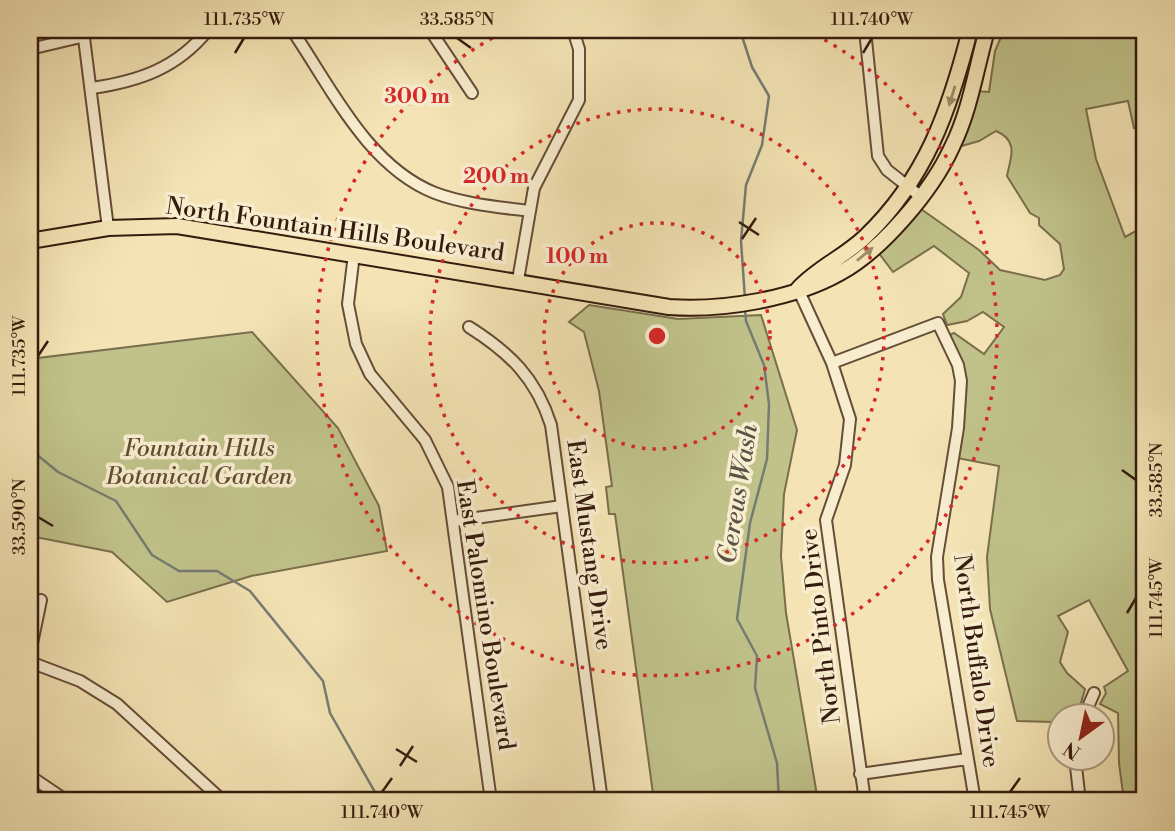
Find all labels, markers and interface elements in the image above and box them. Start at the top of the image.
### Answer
text: 111.735°W [204,8,285,31]
text: 33.585°N [420,8,495,31]
text: 111.740°W [831,8,914,31]
text: 300 m [384,84,450,110]
one-way arrow [946,85,956,106]
text: 200 m [463,164,529,190]
street label: North Fountain Hills Boulevard [164,191,507,269]
text: 100 m [546,244,608,270]
one-way arrow [856,247,873,262]
text: 111.735°W [8,315,31,396]
centre of rings [645,324,669,348]
water label: Cereus Wash [711,421,765,566]
park label: Fountain Hills Botanical Garden [105,434,293,492]
street label: East Mustang Drive [559,438,619,652]
text: 33.585°N [1145,442,1168,517]
text: 33.590°N [8,478,31,555]
street label: East Palomino Boulevard [449,478,521,753]
street label: North Pinto Drive [794,527,848,725]
street label: North Buffalo Drive [946,552,1006,770]
text: 111.745°W [1145,557,1168,638]
north arrow [1046,702,1116,772]
text: N [1059,736,1085,765]
text: 111.740°W [341,801,424,824]
text: 111.745°W [970,801,1051,824]

